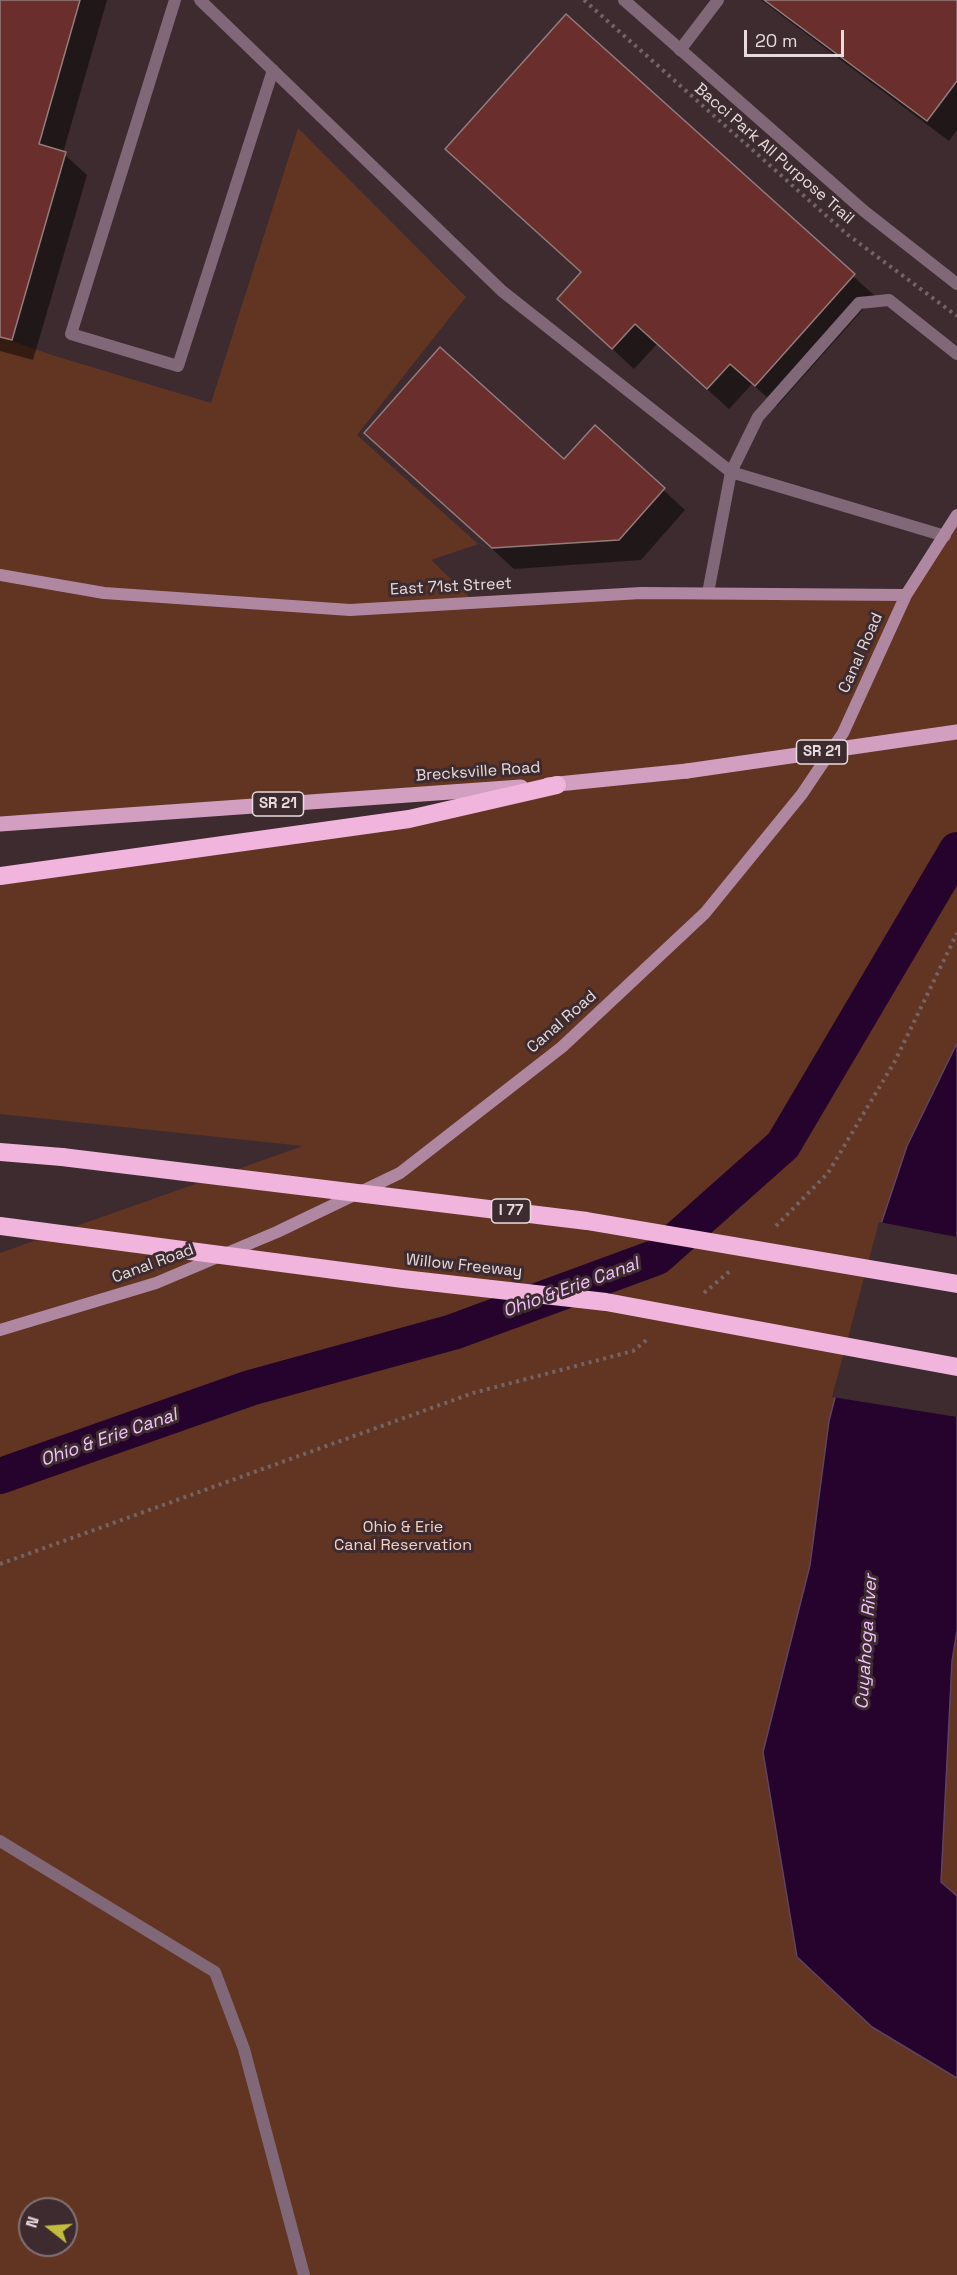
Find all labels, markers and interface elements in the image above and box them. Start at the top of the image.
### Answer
scale bar [747,18,848,56]
text: 20 m [755,29,798,52]
street label: Bacci Park All Purpose Trail [690,80,858,228]
street label: East 71st Street [390,574,512,600]
street label: Canal Road [835,610,887,696]
road number: SR 21 [796,740,848,764]
street label: Brecksville Road [415,758,541,786]
road number: SR 21 [252,792,304,816]
street label: Canal Road [523,987,601,1057]
road number: I 77 [492,1199,530,1223]
street label: Canal Road [109,1240,197,1288]
street label: Willow Freeway [405,1250,523,1282]
water label: Ohio & Erie Canal [500,1253,642,1323]
water label: Ohio & Erie Canal [38,1405,180,1471]
park label: Ohio & Erie Canal Reservation [334,1518,472,1556]
water label: Cuyahoga River [852,1574,882,1710]
north arrow [18,2197,78,2257]
text: N [21,2214,44,2230]

